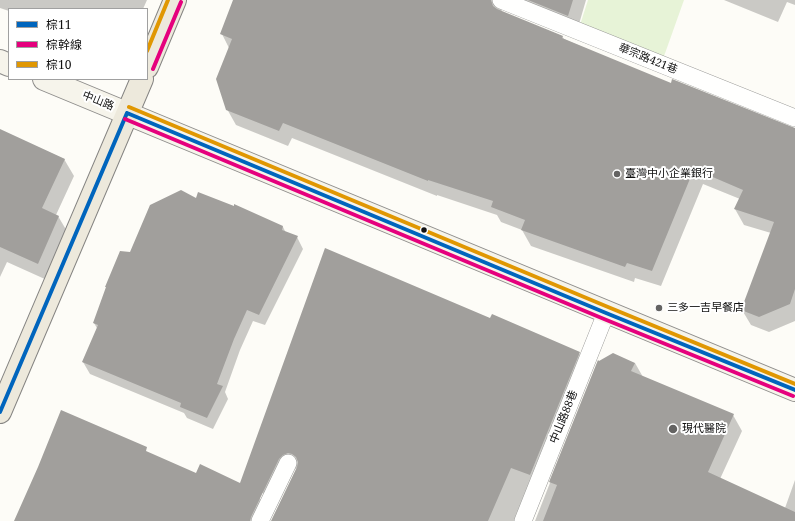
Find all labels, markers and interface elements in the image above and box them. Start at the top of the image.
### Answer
legend [8,8,148,80]
text: 棕11 [46,16,71,33]
text: 棕幹線 [46,36,82,53]
street label: 華宗路421巷 [617,41,679,77]
text: 棕10 [46,56,71,73]
street label: 中山路 [80,89,116,113]
place label: 臺灣中小企業銀行 [625,167,713,181]
marker: 臺灣中小企業銀行 [612,169,622,179]
unlabelled marker [419,225,429,235]
place label: 三多一吉早餐店 [667,301,744,315]
marker: 三多一吉早餐店 [654,303,664,313]
street label: 中山路88巷 [547,388,581,446]
place label: 現代醫院 [682,422,726,436]
marker: 現代醫院 [667,423,679,435]

